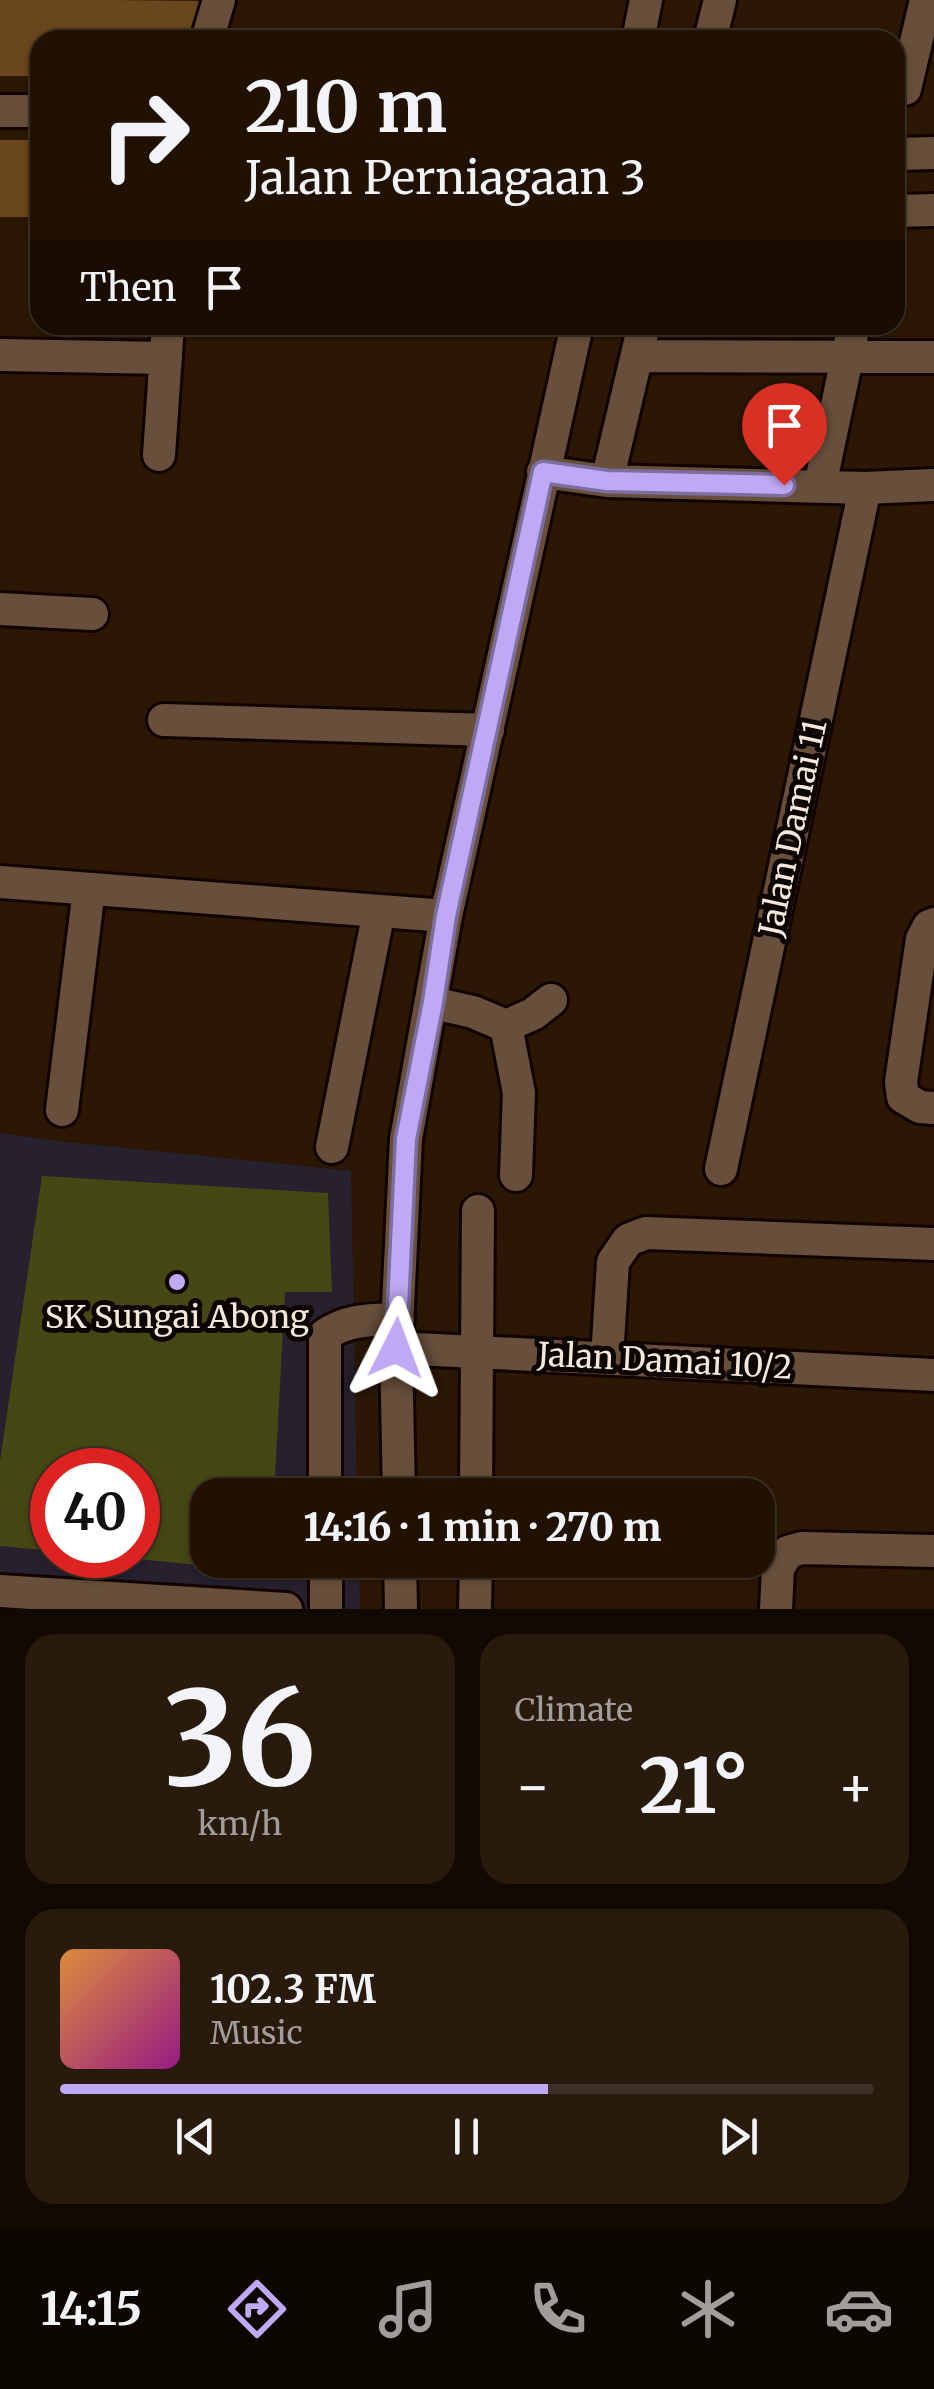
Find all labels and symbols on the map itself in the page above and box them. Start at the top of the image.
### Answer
pin [742,383,827,486]
street label: Jalan Damai 11 [750,716,835,941]
marker: SK Sungai Abong [166,1271,188,1293]
position arrow [344,1296,448,1400]
place label: SK Sungai Abong [45,1297,309,1337]
street label: Jalan Damai 10/2 [536,1334,793,1388]
speed limit sign: 40 [30,1448,160,1578]

